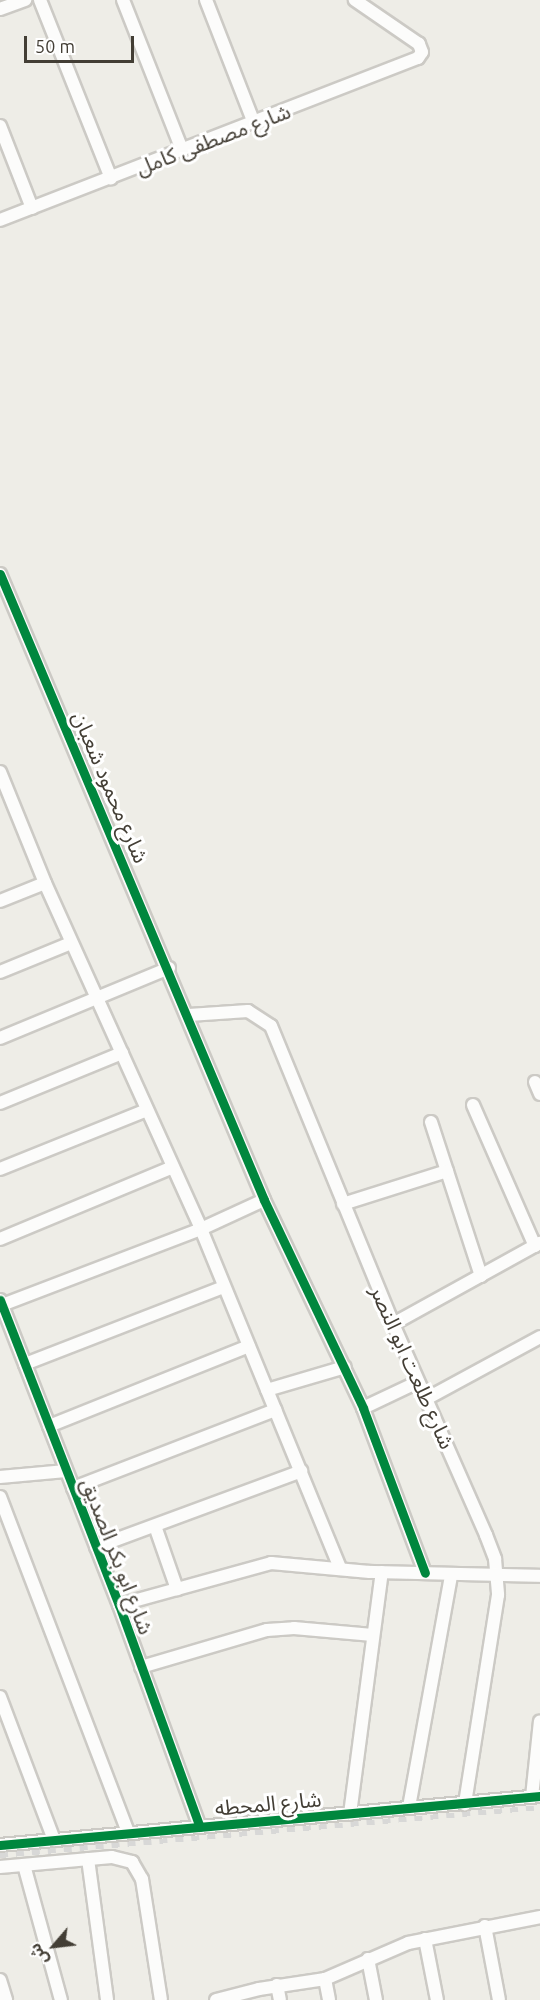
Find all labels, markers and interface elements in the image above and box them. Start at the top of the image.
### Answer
scale bar [27,24,136,62]
text: 50 m [35,36,75,56]
street label: شارع مصطفى كامل [132,98,294,180]
street label: شارع محمود شعبان [68,707,154,867]
street label: شارع طلعت ابو النصر [366,1281,460,1453]
street label: شارع ابو بكر الصديق [77,1474,159,1638]
street label: شارع المحطه [214,1786,322,1820]
north arrow [24,1916,84,1976]
text: ش [25,1941,51,1968]

